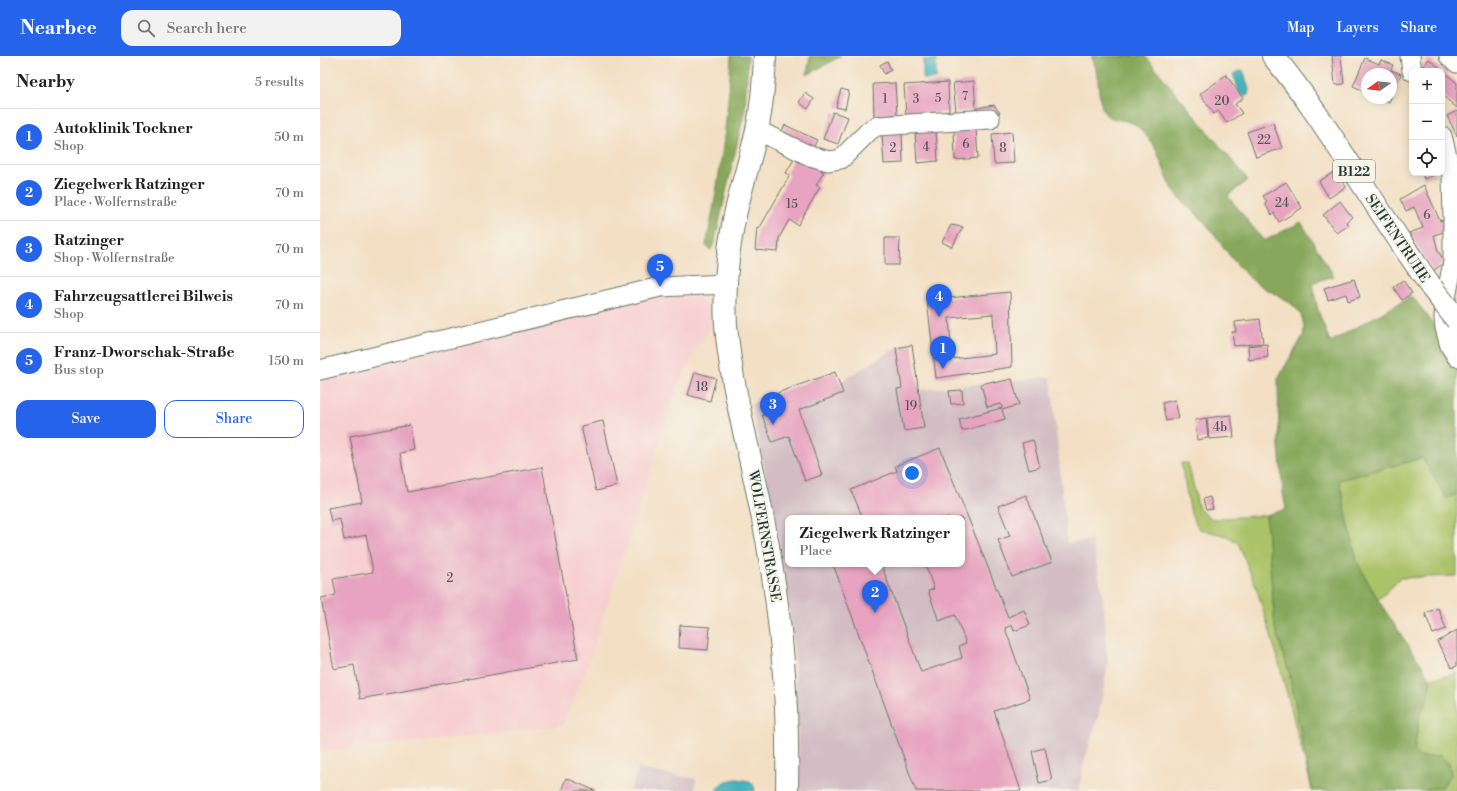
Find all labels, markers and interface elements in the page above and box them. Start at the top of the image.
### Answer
search box [121,10,401,46]
text: Nearbee [20,16,97,40]
icon: search [135,17,157,39]
text: Search here [167,19,247,38]
text: Map [1287,19,1314,37]
text: Layers [1336,19,1379,37]
text: Share [1401,19,1437,37]
north arrow [1361,68,1397,104]
map controls [1409,68,1445,176]
button: + [1409,68,1445,104]
text: Nearby [16,71,75,93]
text: 5 results [255,74,304,90]
house number: 7 [962,89,968,104]
house number: 5 [935,91,942,106]
house number: 1 [882,92,888,107]
house number: 3 [913,92,920,107]
house number: 20 [1215,94,1229,109]
button: − [1409,104,1445,140]
text: Autoklinik Tockner [54,119,193,138]
text: 1 [26,129,32,145]
text: 50 m [274,129,304,145]
house number: 22 [1257,133,1271,148]
house number: 6 [962,137,970,152]
text: Shop [54,138,84,154]
house number: 4 [922,140,930,155]
button: locate [1409,140,1445,176]
house number: 2 [890,141,897,156]
house number: 8 [999,141,1007,156]
road number: B122 [1333,160,1375,182]
text: Ziegelwerk Ratzinger [54,175,205,194]
text: 2 [25,185,33,201]
text: 70 m [275,185,304,201]
street label: SEIFENTRUHE [1361,191,1433,286]
text: Place · Wolfernstraße [54,194,177,210]
house number: 24 [1275,196,1289,211]
house number: 15 [786,197,798,212]
house number: 6 [1423,208,1431,223]
text: Ratzinger [54,231,124,250]
text: 3 [25,241,33,257]
text: 70 m [275,241,304,257]
text: Shop · Wolfernstraße [54,250,175,266]
pin: 5 [647,254,673,287]
pin: 4 [926,284,952,317]
text: Fahrzeugsattlerei Bilweis [54,287,233,306]
text: 4 [25,297,33,313]
text: 70 m [275,297,304,313]
text: Shop [54,306,84,322]
pin: 1 [930,336,956,369]
text: Franz-Dworschak-Straße [54,343,235,362]
text: 5 [25,353,33,369]
text: 150 m [269,353,304,369]
text: Bus stop [54,362,104,378]
house number: 18 [696,380,708,395]
pin: 3 [760,392,786,425]
house number: 19 [905,399,917,414]
button: Save [16,400,156,438]
button: Share [164,400,304,438]
house number: 4b [1213,420,1227,435]
your location [902,463,922,483]
street label: WOLFERNSTRASSE [743,468,785,604]
popup [785,515,965,567]
text: Ziegelwerk Ratzinger [800,524,950,543]
text: Place [800,543,832,559]
house number: 2 [447,571,454,586]
pin: 2 [862,580,888,613]

